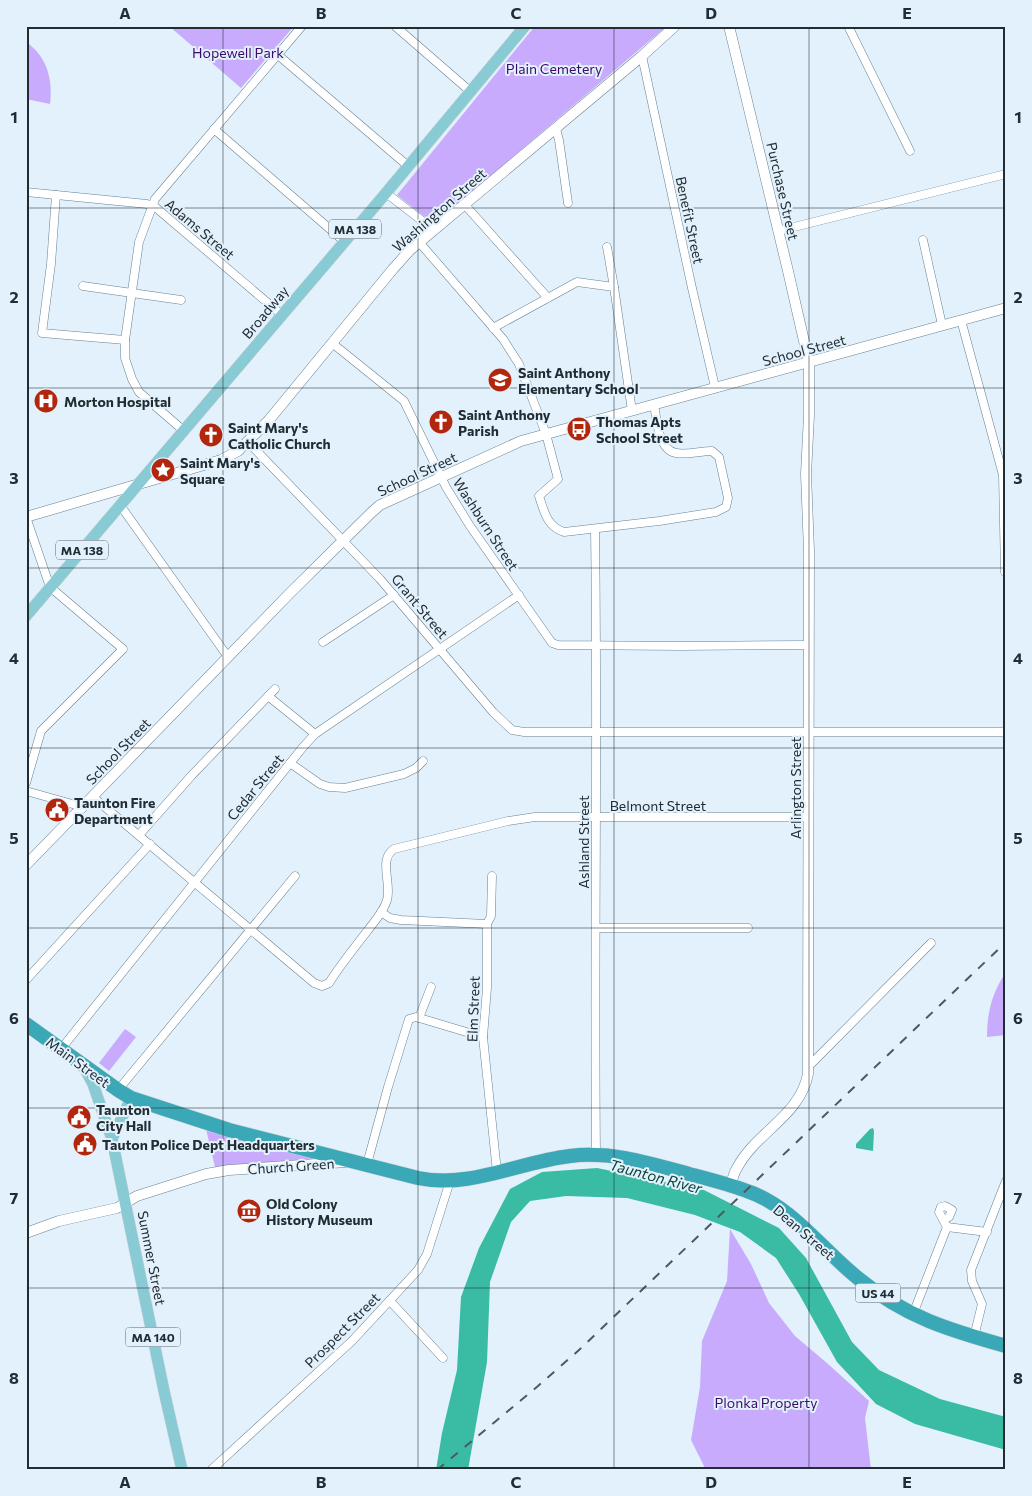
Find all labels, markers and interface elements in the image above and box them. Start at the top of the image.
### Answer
text: A [119,3,131,22]
text: B [316,3,327,22]
text: C [511,3,522,22]
text: D [705,3,717,22]
text: E [902,3,912,22]
park label: Hopewell Park [192,44,284,61]
park label: Plain Cemetery [506,60,602,77]
text: 1 [10,107,18,126]
text: 1 [1014,107,1022,126]
street label: Purchase Street [763,140,803,242]
street label: Washington Street [389,164,490,255]
street label: Benefit Street [672,175,708,265]
street label: Adams Street [162,195,238,263]
road number: MA 138 [329,220,381,238]
street label: Broadway [238,282,292,342]
text: 2 [9,287,19,306]
text: 2 [1013,287,1023,306]
street label: School Street [760,331,848,369]
place label: Saint Anthony Elementary School [518,364,638,397]
school or university icon: Saint Anthony Elementary School [487,367,513,393]
hospital icon: Morton Hospital [33,388,59,414]
place label: Morton Hospital [64,393,171,410]
place label: Saint Anthony Parish [458,406,551,439]
church icon: Saint Anthony Parish [428,409,454,435]
place label: Thomas Apts School Street [596,413,683,446]
bus stop icon: Thomas Apts School Street [566,416,592,442]
place label: Saint Mary's Catholic Church [228,419,331,452]
church icon: Saint Mary's Catholic Church [198,422,224,448]
street label: School Street [375,448,460,500]
place label: Saint Mary's Square [180,454,261,487]
place icon: Saint Mary's Square [150,457,176,483]
text: 3 [9,468,19,487]
text: 3 [1013,468,1023,487]
street label: Washburn Street [450,474,522,574]
road number: MA 138 [56,540,108,560]
street label: Grant Street [388,570,452,642]
text: 4 [9,648,19,667]
text: 4 [1013,648,1023,667]
street label: School Street [82,714,154,788]
street label: Arlington Street [787,737,804,839]
street label: Cedar Street [223,750,287,824]
place label: Taunton Fire Department [74,794,155,827]
street label: Ashland Street [575,795,592,889]
public building icon: Taunton Fire Department [44,797,70,823]
street label: Belmont Street [610,797,707,814]
text: 5 [9,828,19,847]
text: 5 [1013,828,1023,847]
street label: Elm Street [463,975,483,1042]
text: 6 [9,1008,19,1027]
text: 6 [1013,1008,1023,1027]
street label: Main Street [43,1033,113,1091]
place label: Taunton City Hall [96,1101,151,1134]
public building icon: Taunton City Hall [66,1104,92,1130]
public building icon: Tauton Police Dept Headquarters [72,1131,98,1157]
place label: Tauton Police Dept Headquarters [102,1136,315,1153]
street label: Church Green [247,1154,335,1178]
water label: Taunton River [608,1155,705,1197]
text: 7 [10,1188,19,1207]
text: 7 [1014,1188,1023,1207]
place label: Old Colony History Museum [266,1195,373,1228]
museum icon: Old Colony History Museum [236,1198,262,1224]
street label: Dean Street [770,1201,838,1263]
street label: Summer Street [135,1209,170,1307]
road number: US 44 [856,1284,900,1302]
street label: Prospect Street [301,1289,383,1371]
road number: MA 140 [126,1328,180,1346]
text: 8 [9,1368,19,1387]
text: 8 [1013,1368,1023,1387]
park label: Plonka Property [714,1394,818,1411]
text: A [119,1472,131,1491]
text: B [316,1472,327,1491]
text: C [511,1472,522,1491]
text: D [705,1472,717,1491]
text: E [902,1472,912,1491]

